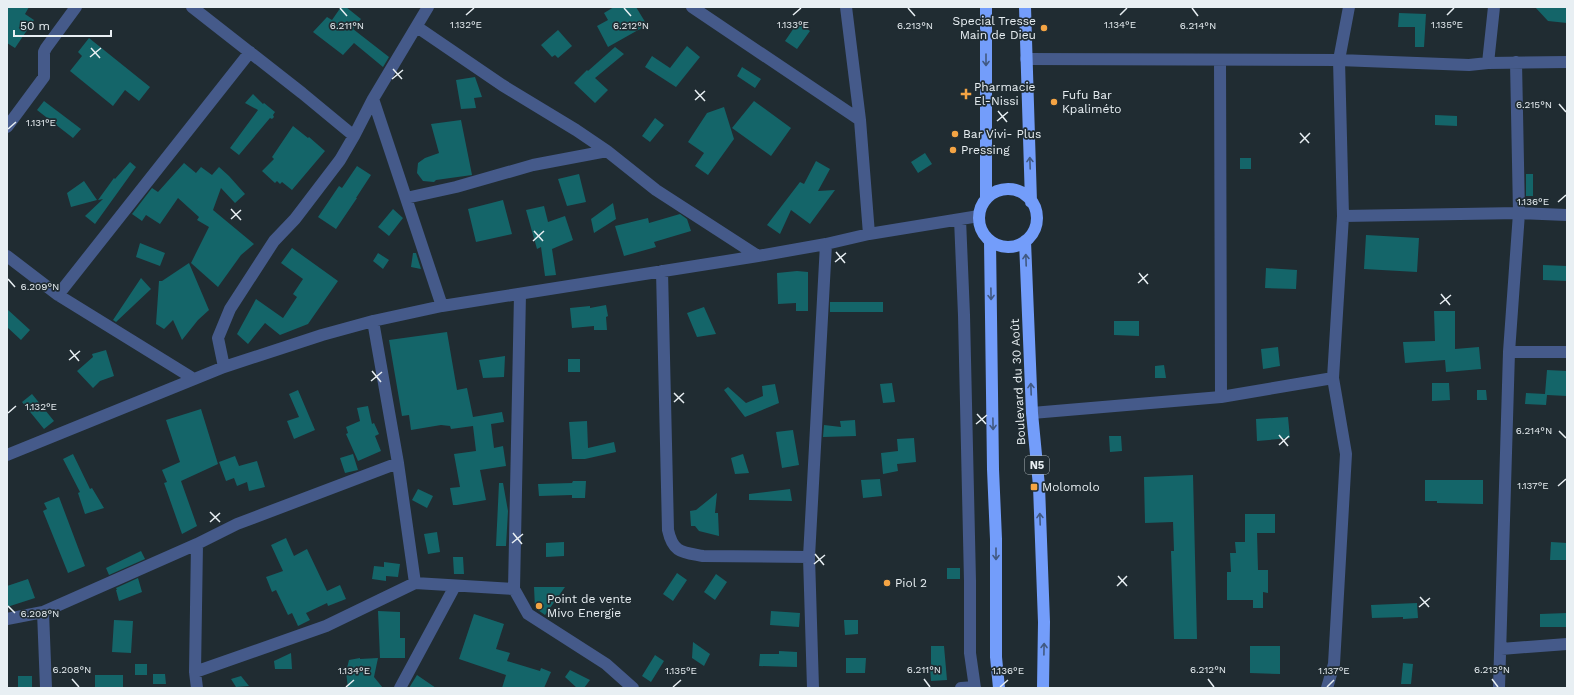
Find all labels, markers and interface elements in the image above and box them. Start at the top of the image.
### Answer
scale bar [14,12,111,38]
place label: Special Tresse Main de Dieu [953,14,1036,42]
text: 50 m [20,19,50,33]
text: 1.132°E [450,19,482,30]
text: 1.133°E [777,19,809,30]
text: 1.134°E [1104,19,1136,30]
text: 1.135°E [1431,19,1463,30]
text: 6.211°N [330,20,364,31]
text: 6.212°N [613,20,649,31]
text: 6.213°N [897,20,933,31]
text: 6.214°N [1180,20,1216,31]
marker: Special Tresse Main de Dieu [1039,23,1049,33]
one-way arrow [982,53,990,66]
place label: Pharmacie El-Nissi [974,80,1036,108]
place label: Fufu Bar Kpaliméto [1062,88,1121,116]
marker: Pharmacie El-Nissi [961,89,971,99]
marker: Fufu Bar Kpaliméto [1049,97,1059,107]
text: 6.215°N [1516,99,1552,110]
text: 1.131°E [26,117,56,128]
place label: Bar Vivi- Plus [963,127,1041,141]
marker: Bar Vivi- Plus [950,129,960,139]
place label: Pressing [961,143,1010,157]
marker: Pressing [948,145,958,155]
one-way arrow [1026,157,1034,170]
text: 1.136°E [1517,196,1549,207]
one-way arrow [1022,254,1030,267]
text: 6.209°N [21,281,59,292]
one-way arrow [987,287,995,300]
street label: Boulevard du 30 Août [1008,318,1028,446]
one-way arrow [1027,383,1035,396]
text: 1.132°E [25,401,57,412]
one-way arrow [989,417,997,430]
text: 6.214°N [1516,425,1552,436]
road number: N5 [1025,456,1049,474]
place label: Molomolo [1042,480,1100,494]
text: 1.137°E [1517,480,1549,491]
marker: Molomolo [1029,482,1039,492]
one-way arrow [1036,513,1044,526]
one-way arrow [992,547,1000,560]
place label: Piol 2 [895,576,927,590]
marker: Piol 2 [882,578,892,588]
place label: Point de vente Mivo Energie [547,592,632,620]
marker: Point de vente Mivo Energie [534,601,544,611]
text: 6.208°N [21,608,59,619]
one-way arrow [1040,643,1048,656]
text: 6.208°N [53,664,91,675]
text: 6.211°N [907,664,941,675]
text: 6.212°N [1190,664,1226,675]
text: 6.213°N [1474,664,1510,675]
text: 1.134°E [338,665,370,676]
text: 1.135°E [665,665,697,676]
text: 1.136°E [992,665,1024,676]
text: 1.137°E [1318,665,1350,676]

